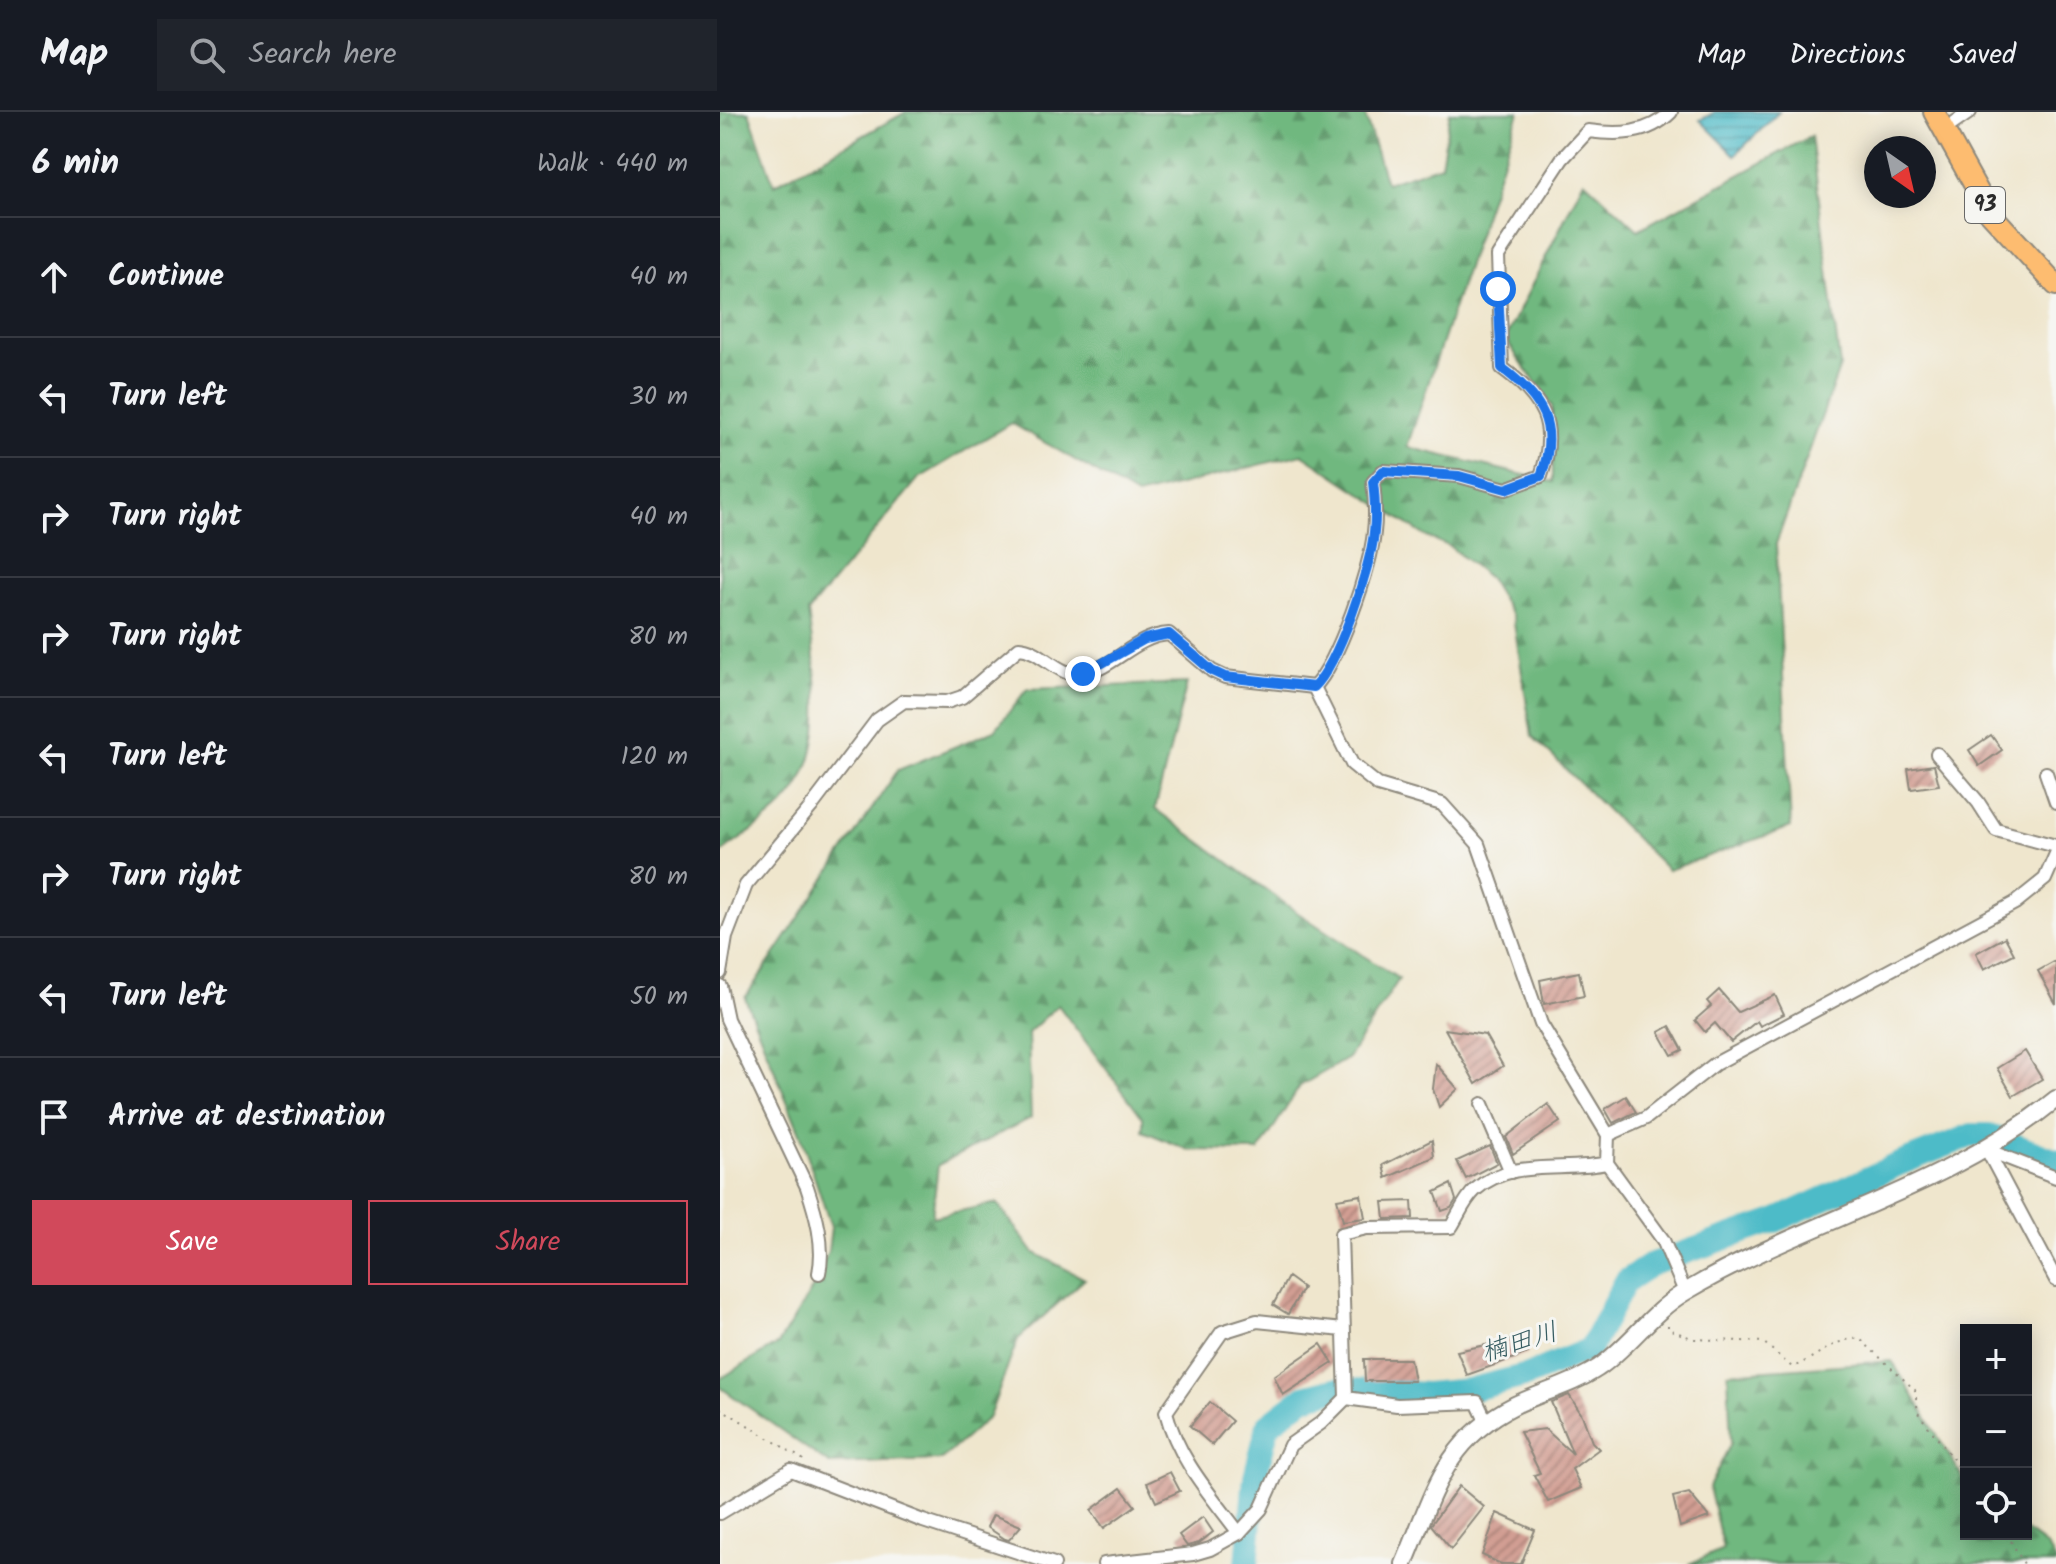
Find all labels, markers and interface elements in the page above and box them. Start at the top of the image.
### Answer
search box [157,19,717,91]
text: Map [40,25,109,85]
text: Search here [249,31,396,79]
icon: search [185,33,229,77]
text: Map [1697,33,1746,78]
text: Directions [1790,33,1906,78]
text: Saved [1950,33,2016,78]
north arrow [1864,136,1936,208]
text: 6 min [32,137,119,191]
text: Walk · 440 m [537,143,688,185]
road number: 93 [1965,187,2005,223]
text: Continue [108,253,224,301]
icon: ahead [32,255,76,299]
text: 40 m [630,256,688,298]
route start [1480,271,1516,307]
text: Turn left [108,373,227,421]
icon: left [32,375,76,419]
text: 30 m [629,376,688,418]
text: Turn right [108,493,241,541]
icon: right [32,495,76,539]
text: 40 m [630,496,688,538]
text: Turn right [108,613,241,661]
icon: right [32,615,76,659]
text: 80 m [628,616,688,658]
route end [1065,656,1101,692]
text: Turn left [108,733,227,781]
icon: left [32,735,76,779]
text: 120 m [621,736,688,778]
text: Turn right [108,853,241,901]
icon: right [32,855,76,899]
text: 80 m [628,856,688,898]
text: Turn left [108,973,227,1021]
icon: left [32,975,76,1019]
text: 50 m [630,976,688,1018]
text: Arrive at destination [108,1093,385,1141]
icon: arrive [32,1095,76,1139]
button: Save [32,1200,352,1285]
button: Share [368,1200,688,1285]
water label: 楠田川 [1477,1312,1563,1374]
map controls [1960,1324,2032,1540]
button: + [1960,1324,2032,1396]
button: − [1960,1396,2032,1468]
button: locate [1960,1468,2032,1540]

